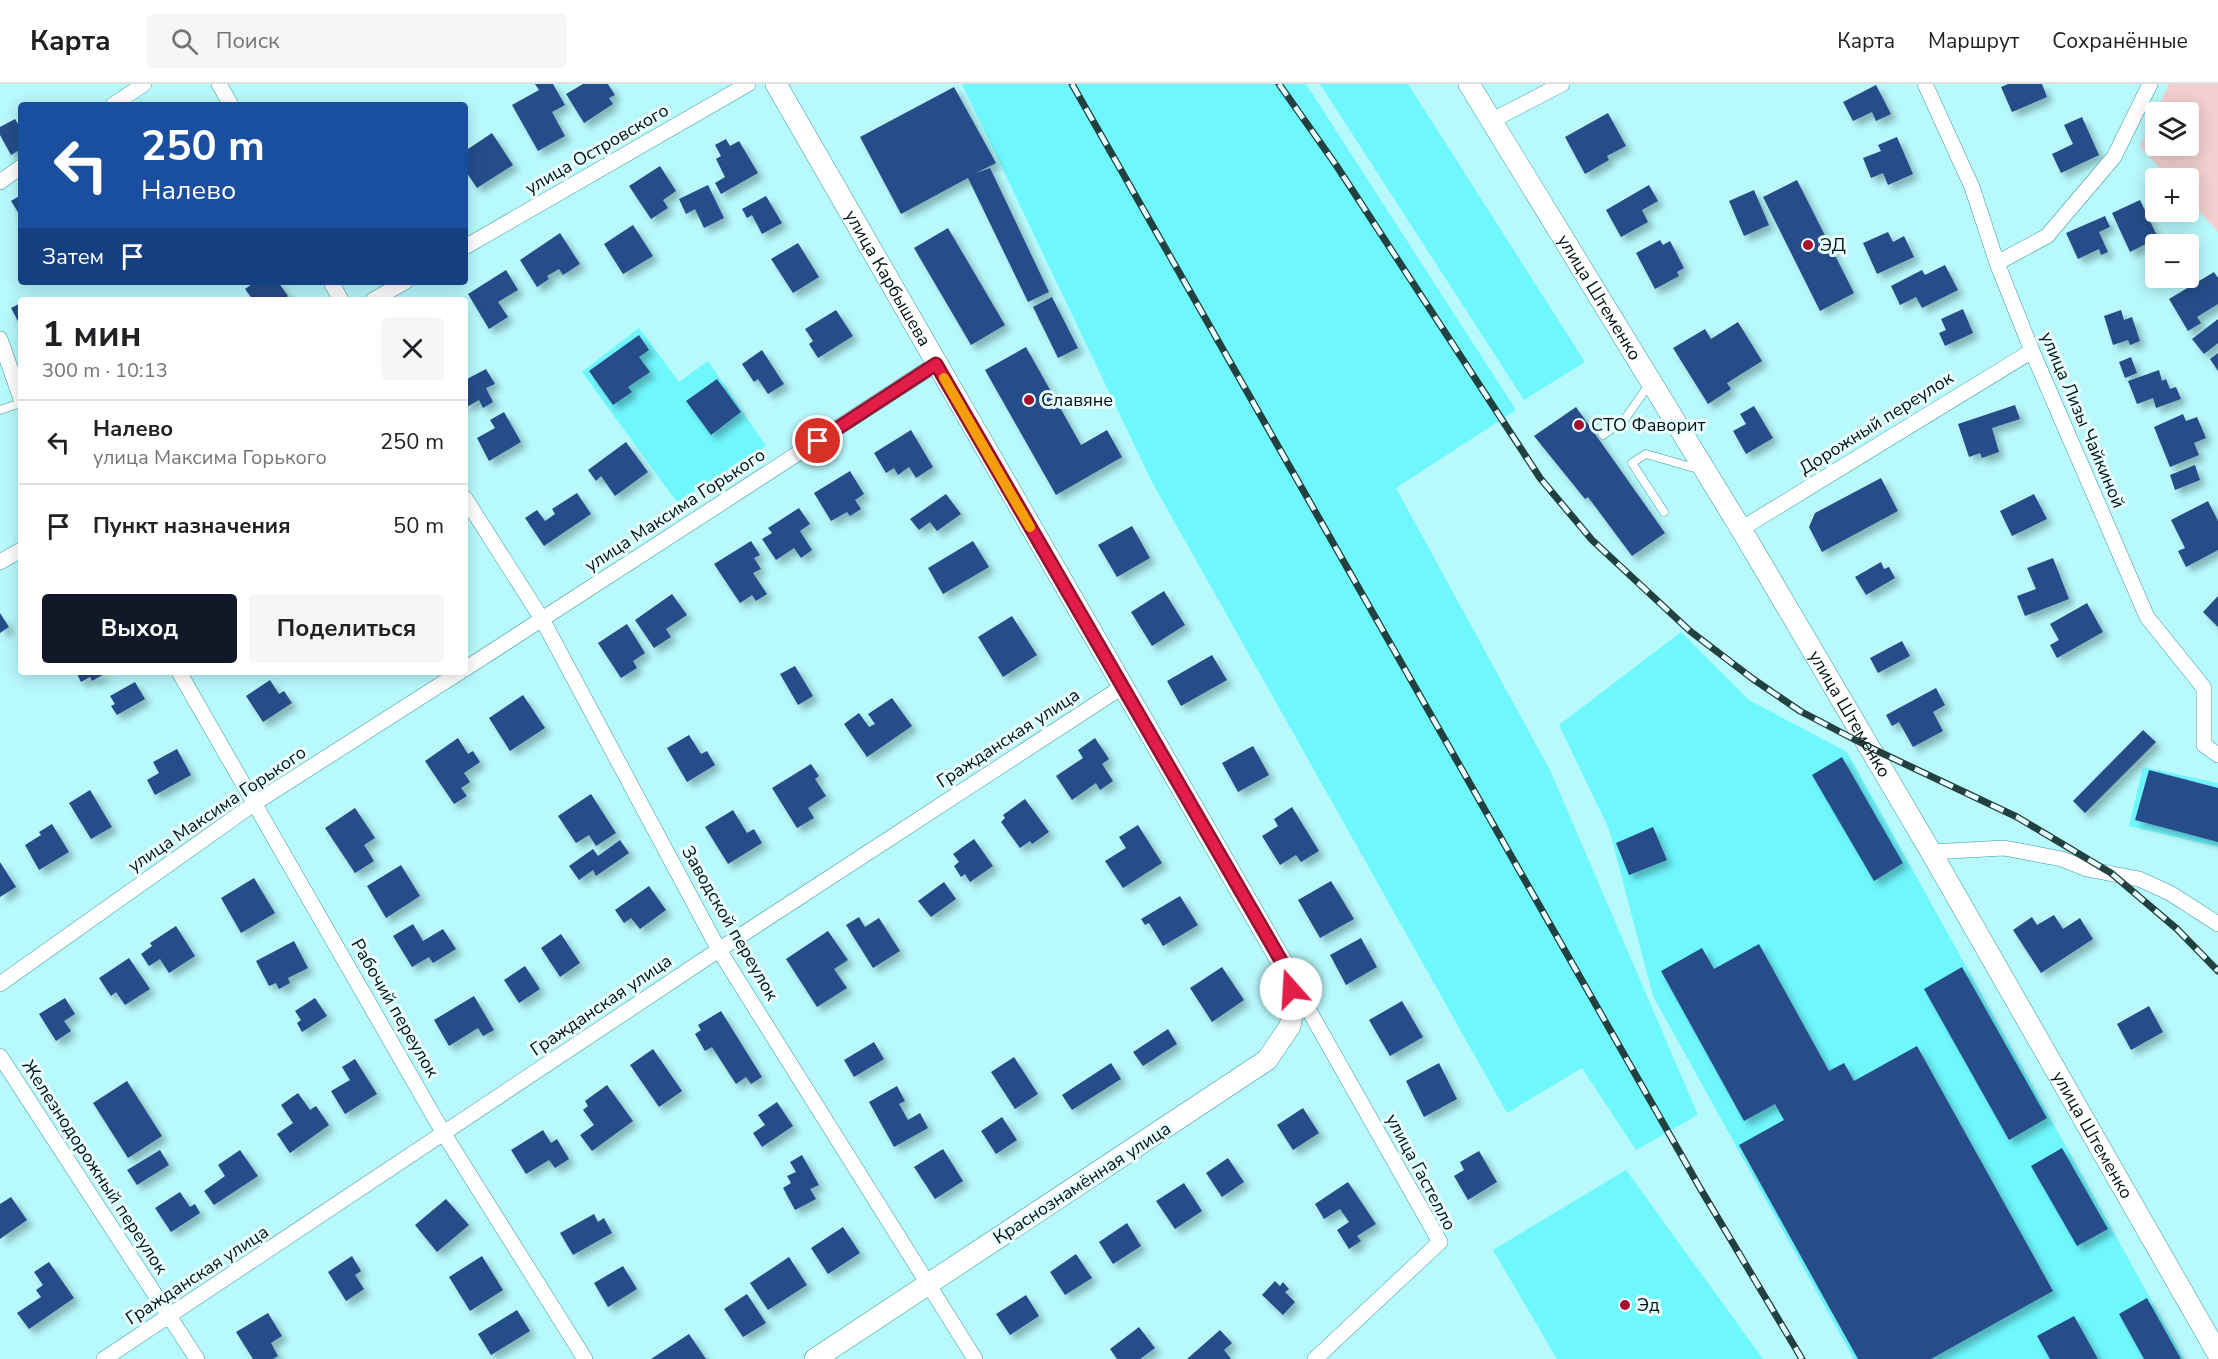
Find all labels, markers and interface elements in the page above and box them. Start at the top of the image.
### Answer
search box [147,14,567,68]
text: Карта [30,22,111,60]
icon: search [168,25,201,58]
text: Поиск [216,26,280,56]
text: Карта [1837,27,1895,55]
text: Маршрут [1928,27,2019,55]
text: Сохранённые [2052,27,2188,55]
street label: улица Островского [521,98,673,200]
map controls [2145,102,2199,288]
button: layers [2145,102,2199,156]
text: 250 m [141,118,265,175]
icon: left [42,126,120,204]
button: + [2145,168,2199,222]
text: Налево [141,172,236,209]
street label: улица Карбышева [839,205,937,351]
street label: улица Штеменко [1552,230,1647,365]
place label: ЭД [1820,233,1846,257]
button: − [2145,234,2199,288]
marker: ЭД [1801,238,1815,252]
icon: arrive [116,240,149,273]
text: Затем [42,242,104,272]
text: 1 мин [42,310,142,359]
button: close [381,317,444,380]
street label: улица Лизы Чайкиной [2035,328,2131,512]
text: 300 m · 10:13 [42,357,168,384]
street label: Дорожный переулок [1794,366,1958,480]
place label: Славяне [1041,388,1113,412]
marker: Славяне [1022,393,1036,407]
place label: СТО Фаворит [1591,413,1706,437]
text: Налево [93,414,173,444]
pin [792,415,843,466]
marker: СТО Фаворит [1572,418,1586,432]
icon: arrive [801,424,834,457]
icon: left [42,426,75,459]
text: 250 m [380,427,444,457]
street label: улица Максима Горького [580,443,770,577]
text: улица Максима Горького [93,444,327,471]
icon: arrive [42,510,75,543]
text: Пункт назначения [93,511,291,541]
text: 50 m [393,511,444,541]
button: Выход [42,594,237,663]
button: Поделиться [249,594,444,663]
street label: улица Штеменко [1803,646,1896,782]
street label: Гражданская улица [932,683,1084,793]
street label: улица Максима Горького [123,740,311,878]
street label: Заводской переулок [676,841,784,1005]
street label: Рабочий переулок [346,934,445,1082]
street label: Гражданская улица [525,949,677,1061]
position arrow [1259,957,1323,1021]
street label: Железнодорожный переулок [17,1055,174,1279]
street label: улица Штеменко [2047,1067,2139,1203]
street label: улица Гастелло [1380,1109,1462,1235]
street label: Краснознамённая улица [988,1116,1176,1250]
street label: Гражданская улица [121,1220,273,1330]
place label: Эд [1637,1293,1660,1317]
marker: Эд [1618,1298,1632,1312]

